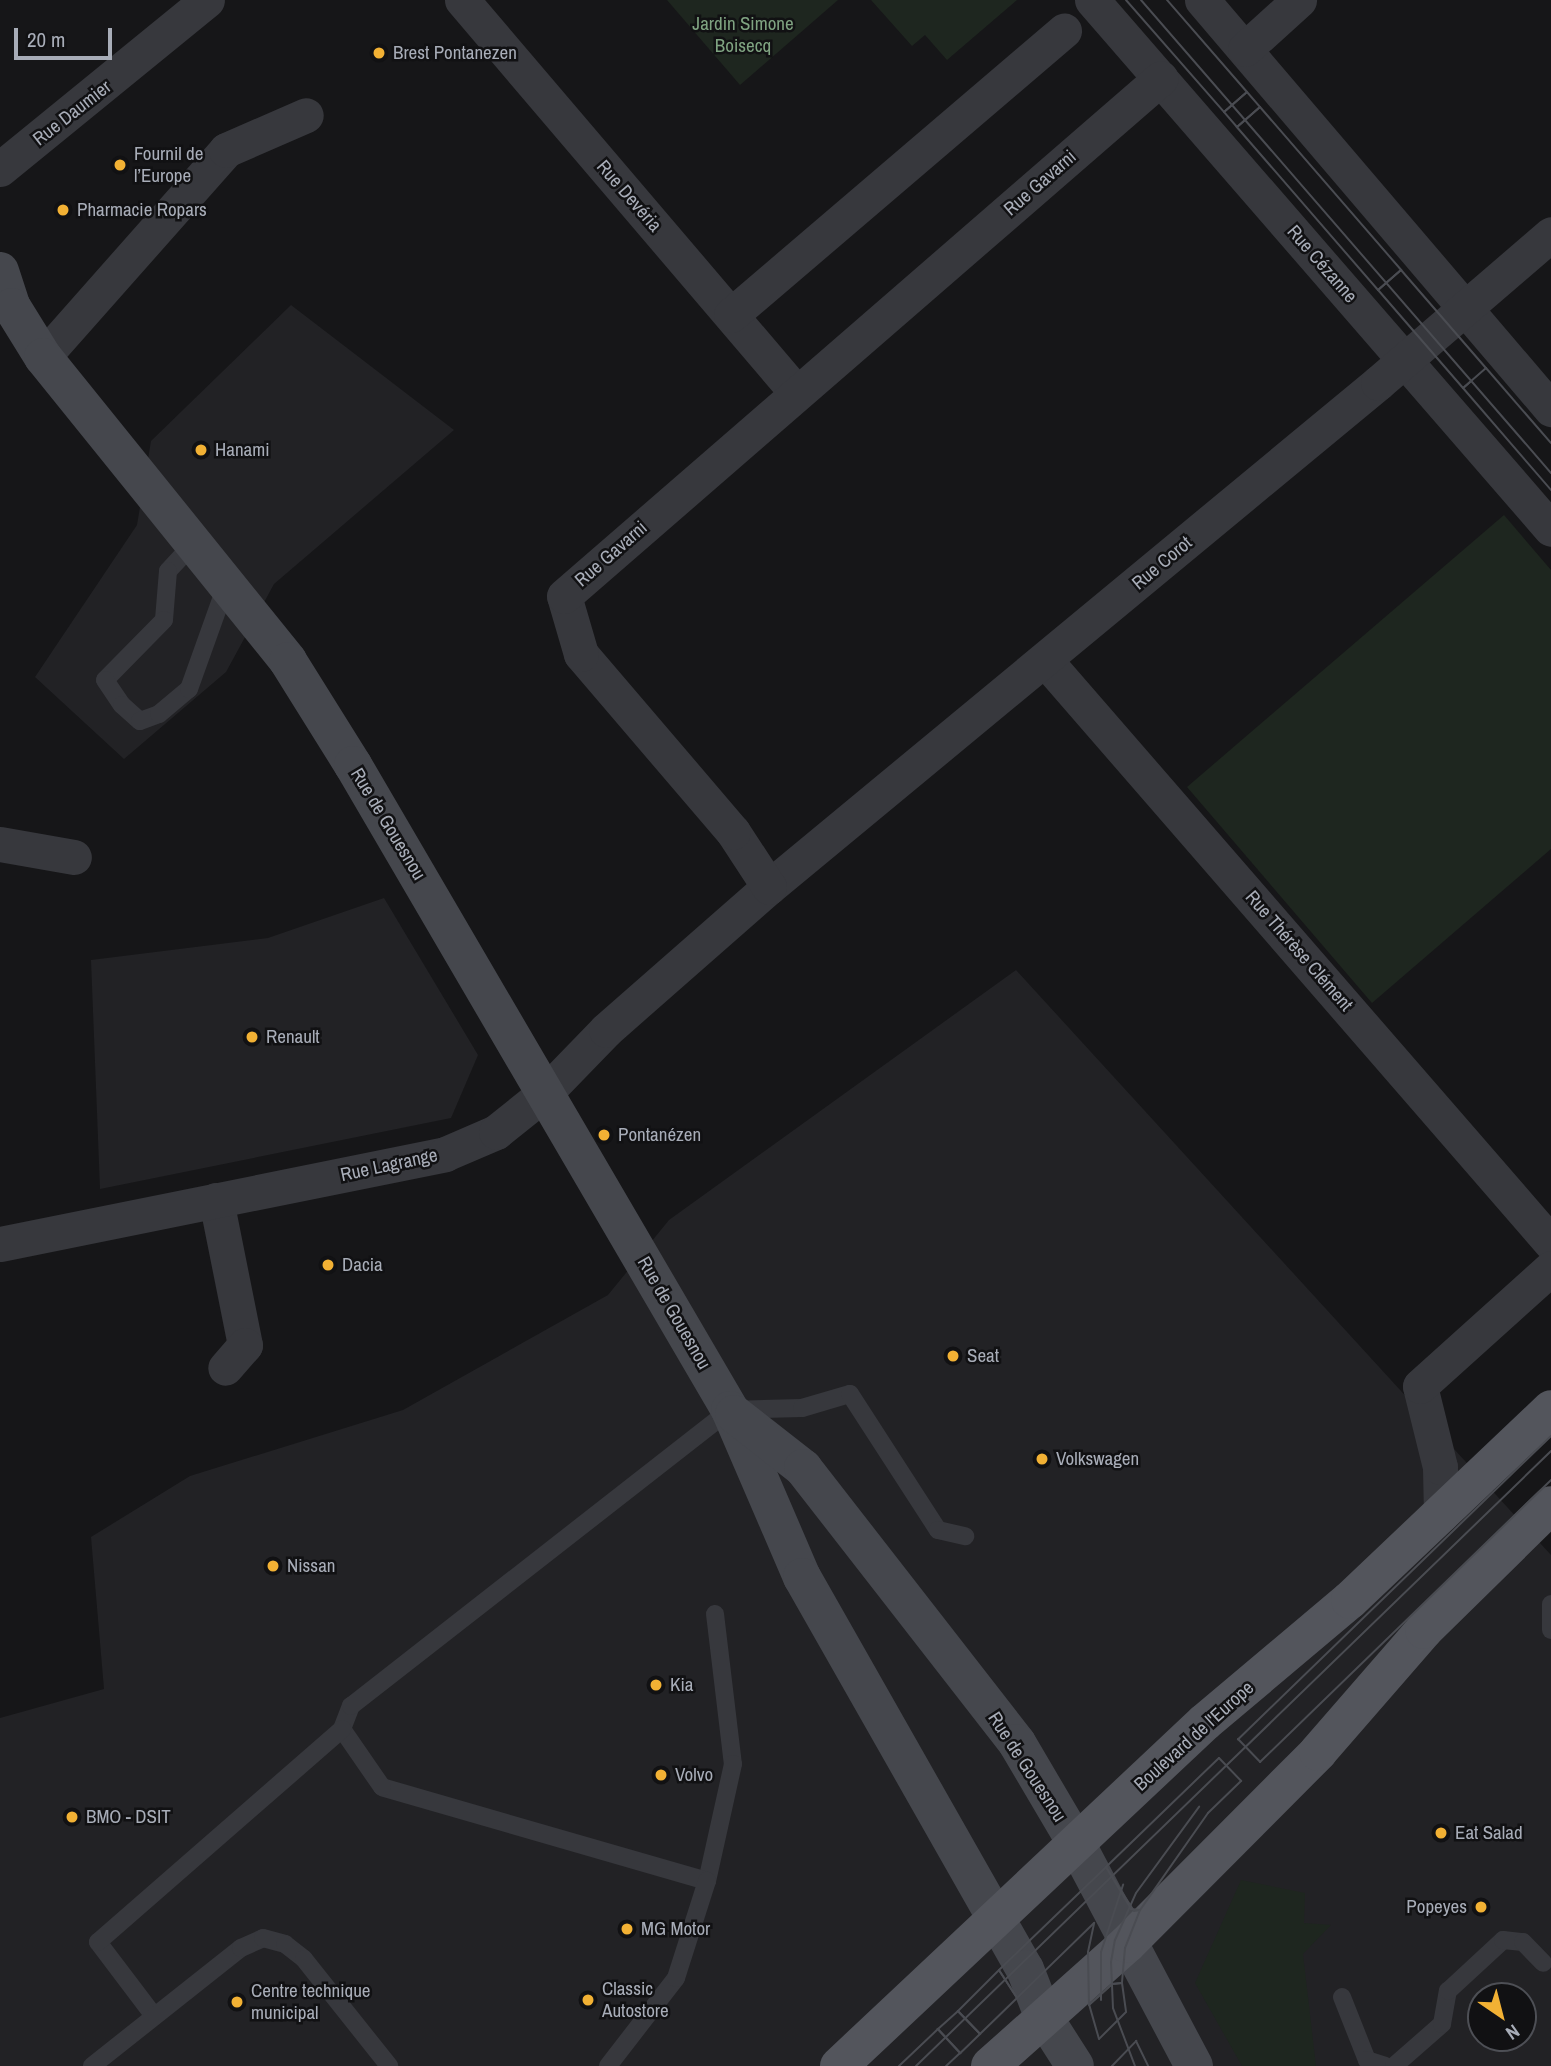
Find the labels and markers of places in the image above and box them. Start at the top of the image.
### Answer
place label: Brest Pontanezen [393,42,517,64]
marker: Brest Pontanezen [371,45,387,61]
place label: Fournil de l’Europe [134,143,203,187]
marker: Fournil de l’Europe [112,157,128,173]
place label: Pharmacie Ropars [77,199,207,221]
marker: Pharmacie Ropars [55,202,71,218]
place label: Hanami [215,439,270,461]
marker: Hanami [193,442,209,458]
place label: Renault [266,1026,320,1048]
marker: Renault [244,1029,260,1045]
place label: Pontanézen [618,1124,701,1146]
marker: Pontanézen [596,1127,612,1143]
place label: Dacia [342,1254,383,1276]
marker: Dacia [320,1257,336,1273]
place label: Seat [967,1345,999,1367]
marker: Seat [945,1348,961,1364]
place label: Volkswagen [1056,1448,1139,1470]
marker: Volkswagen [1034,1451,1050,1467]
place label: Nissan [287,1555,335,1577]
marker: Nissan [265,1558,281,1574]
place label: Kia [670,1674,693,1696]
marker: Kia [648,1677,664,1693]
place label: Volvo [675,1764,713,1786]
marker: Volvo [653,1767,669,1783]
place label: BMO - DSIT [86,1806,171,1828]
marker: BMO - DSIT [64,1809,80,1825]
place label: Eat Salad [1455,1822,1523,1844]
marker: Eat Salad [1433,1825,1449,1841]
place label: Popeyes [1406,1896,1467,1918]
marker: Popeyes [1473,1899,1489,1915]
place label: MG Motor [641,1918,710,1940]
marker: MG Motor [619,1921,635,1937]
place label: Classic Autostore [602,1978,669,2022]
place label: Centre technique municipal [251,1980,371,2024]
marker: Classic Autostore [580,1992,596,2008]
marker: Centre technique municipal [229,1994,245,2010]

